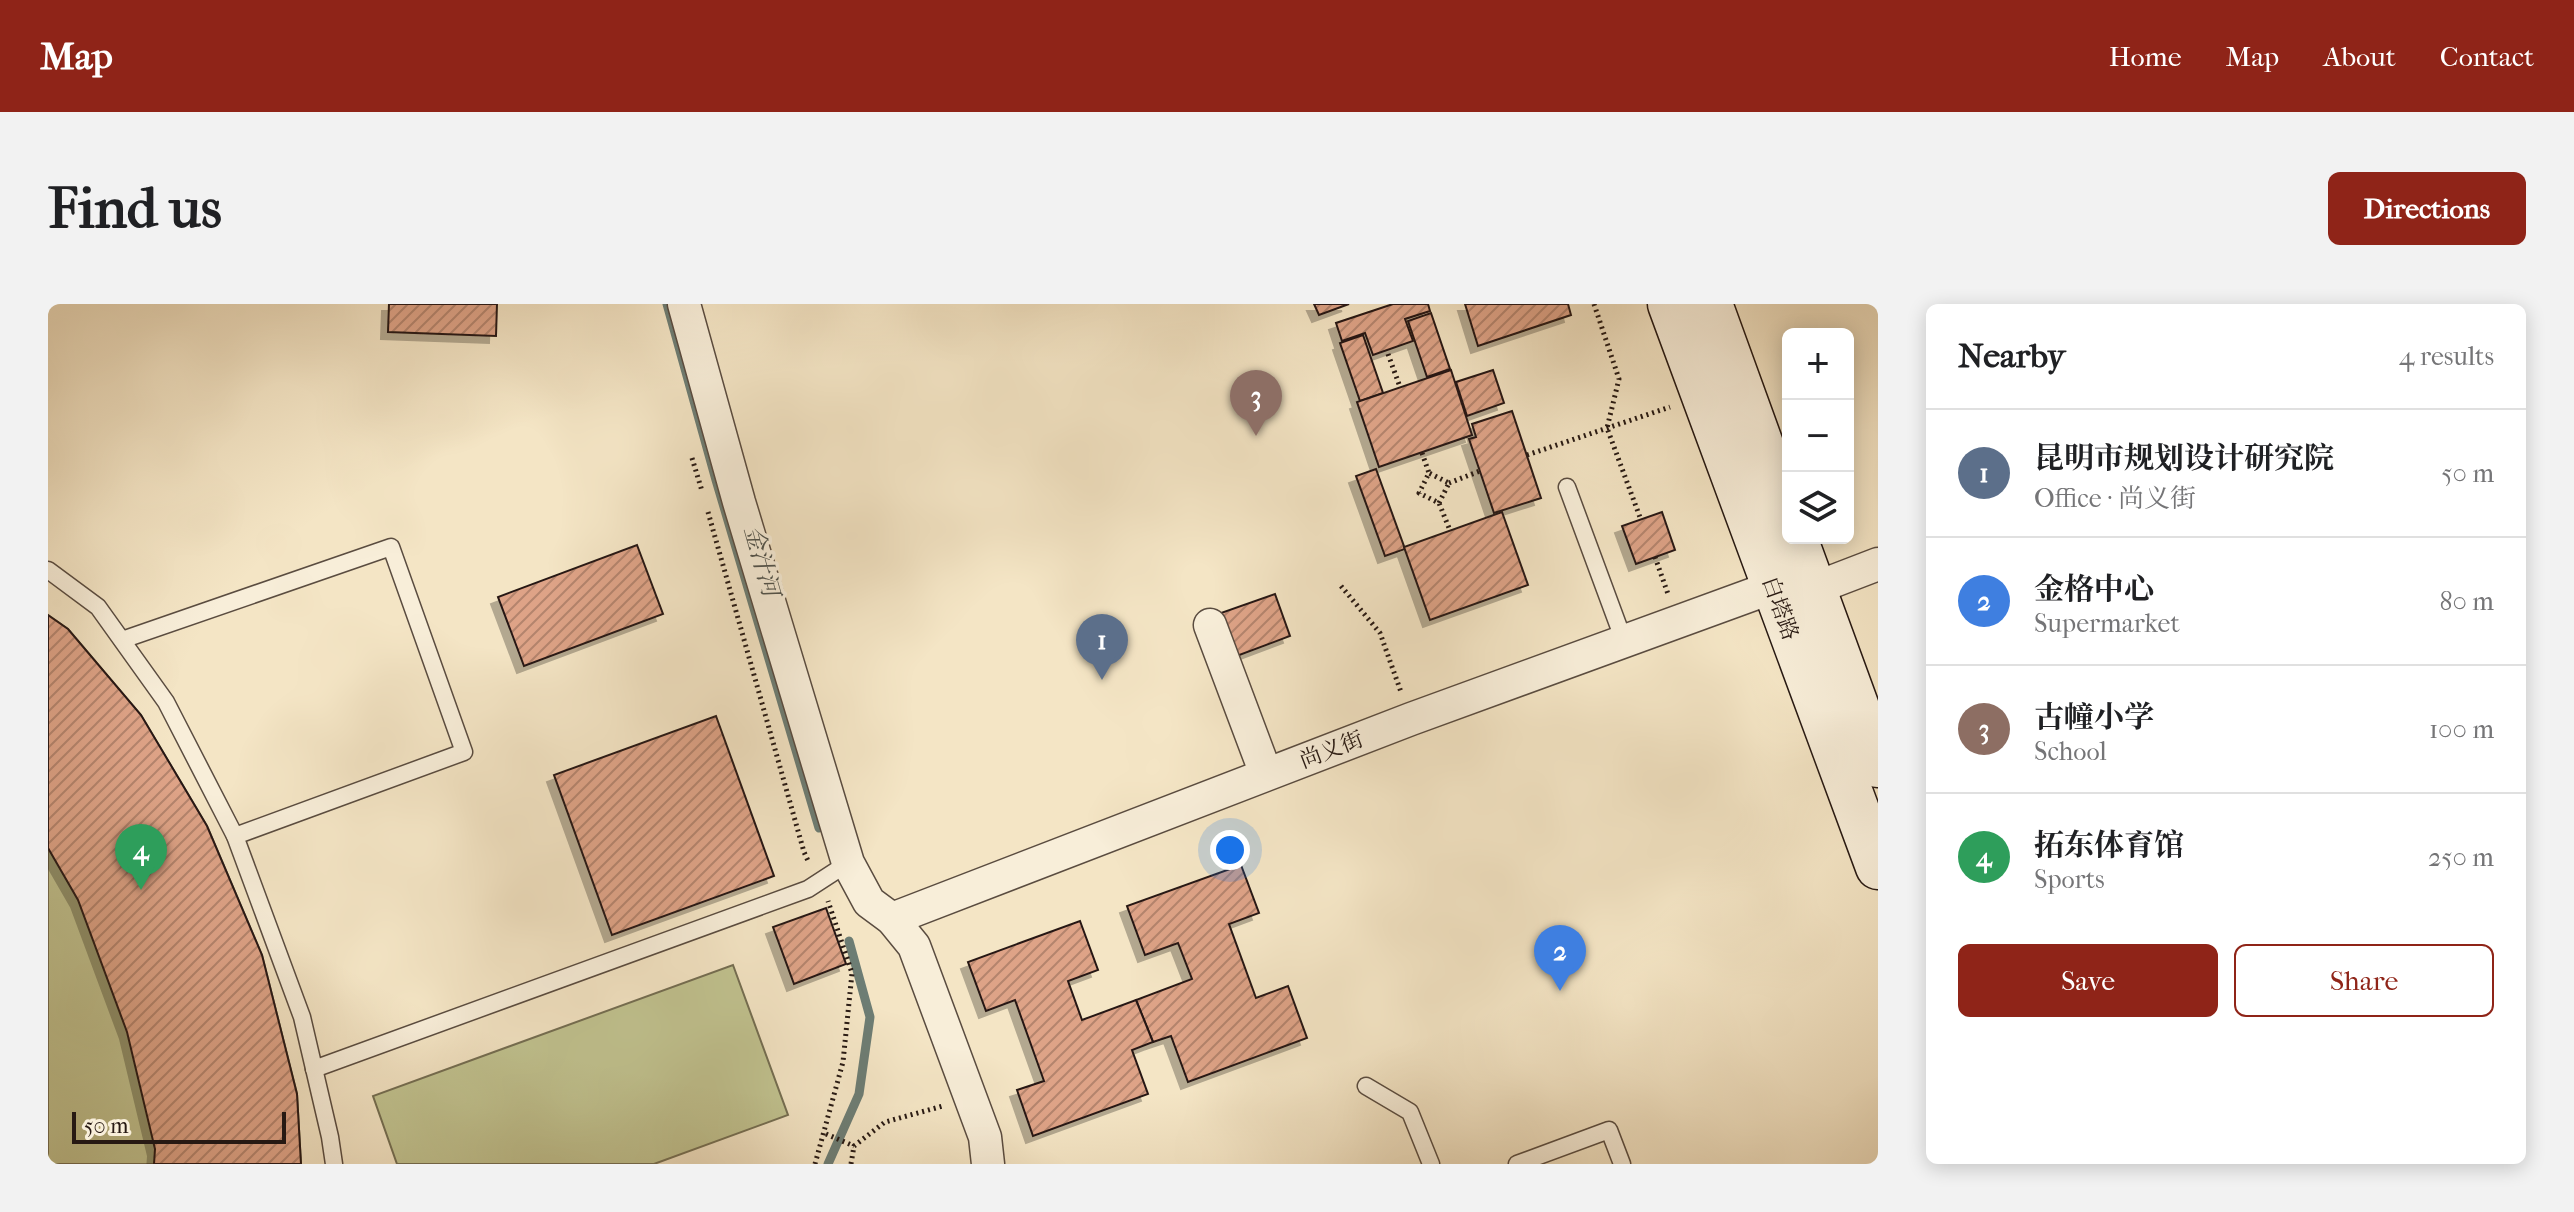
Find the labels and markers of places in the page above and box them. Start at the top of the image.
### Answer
pin: 3 [1230,370,1282,436]
pin: 1 [1076,614,1128,680]
pin: 4 [115,824,167,890]
pin: 2 [1534,925,1586,991]

